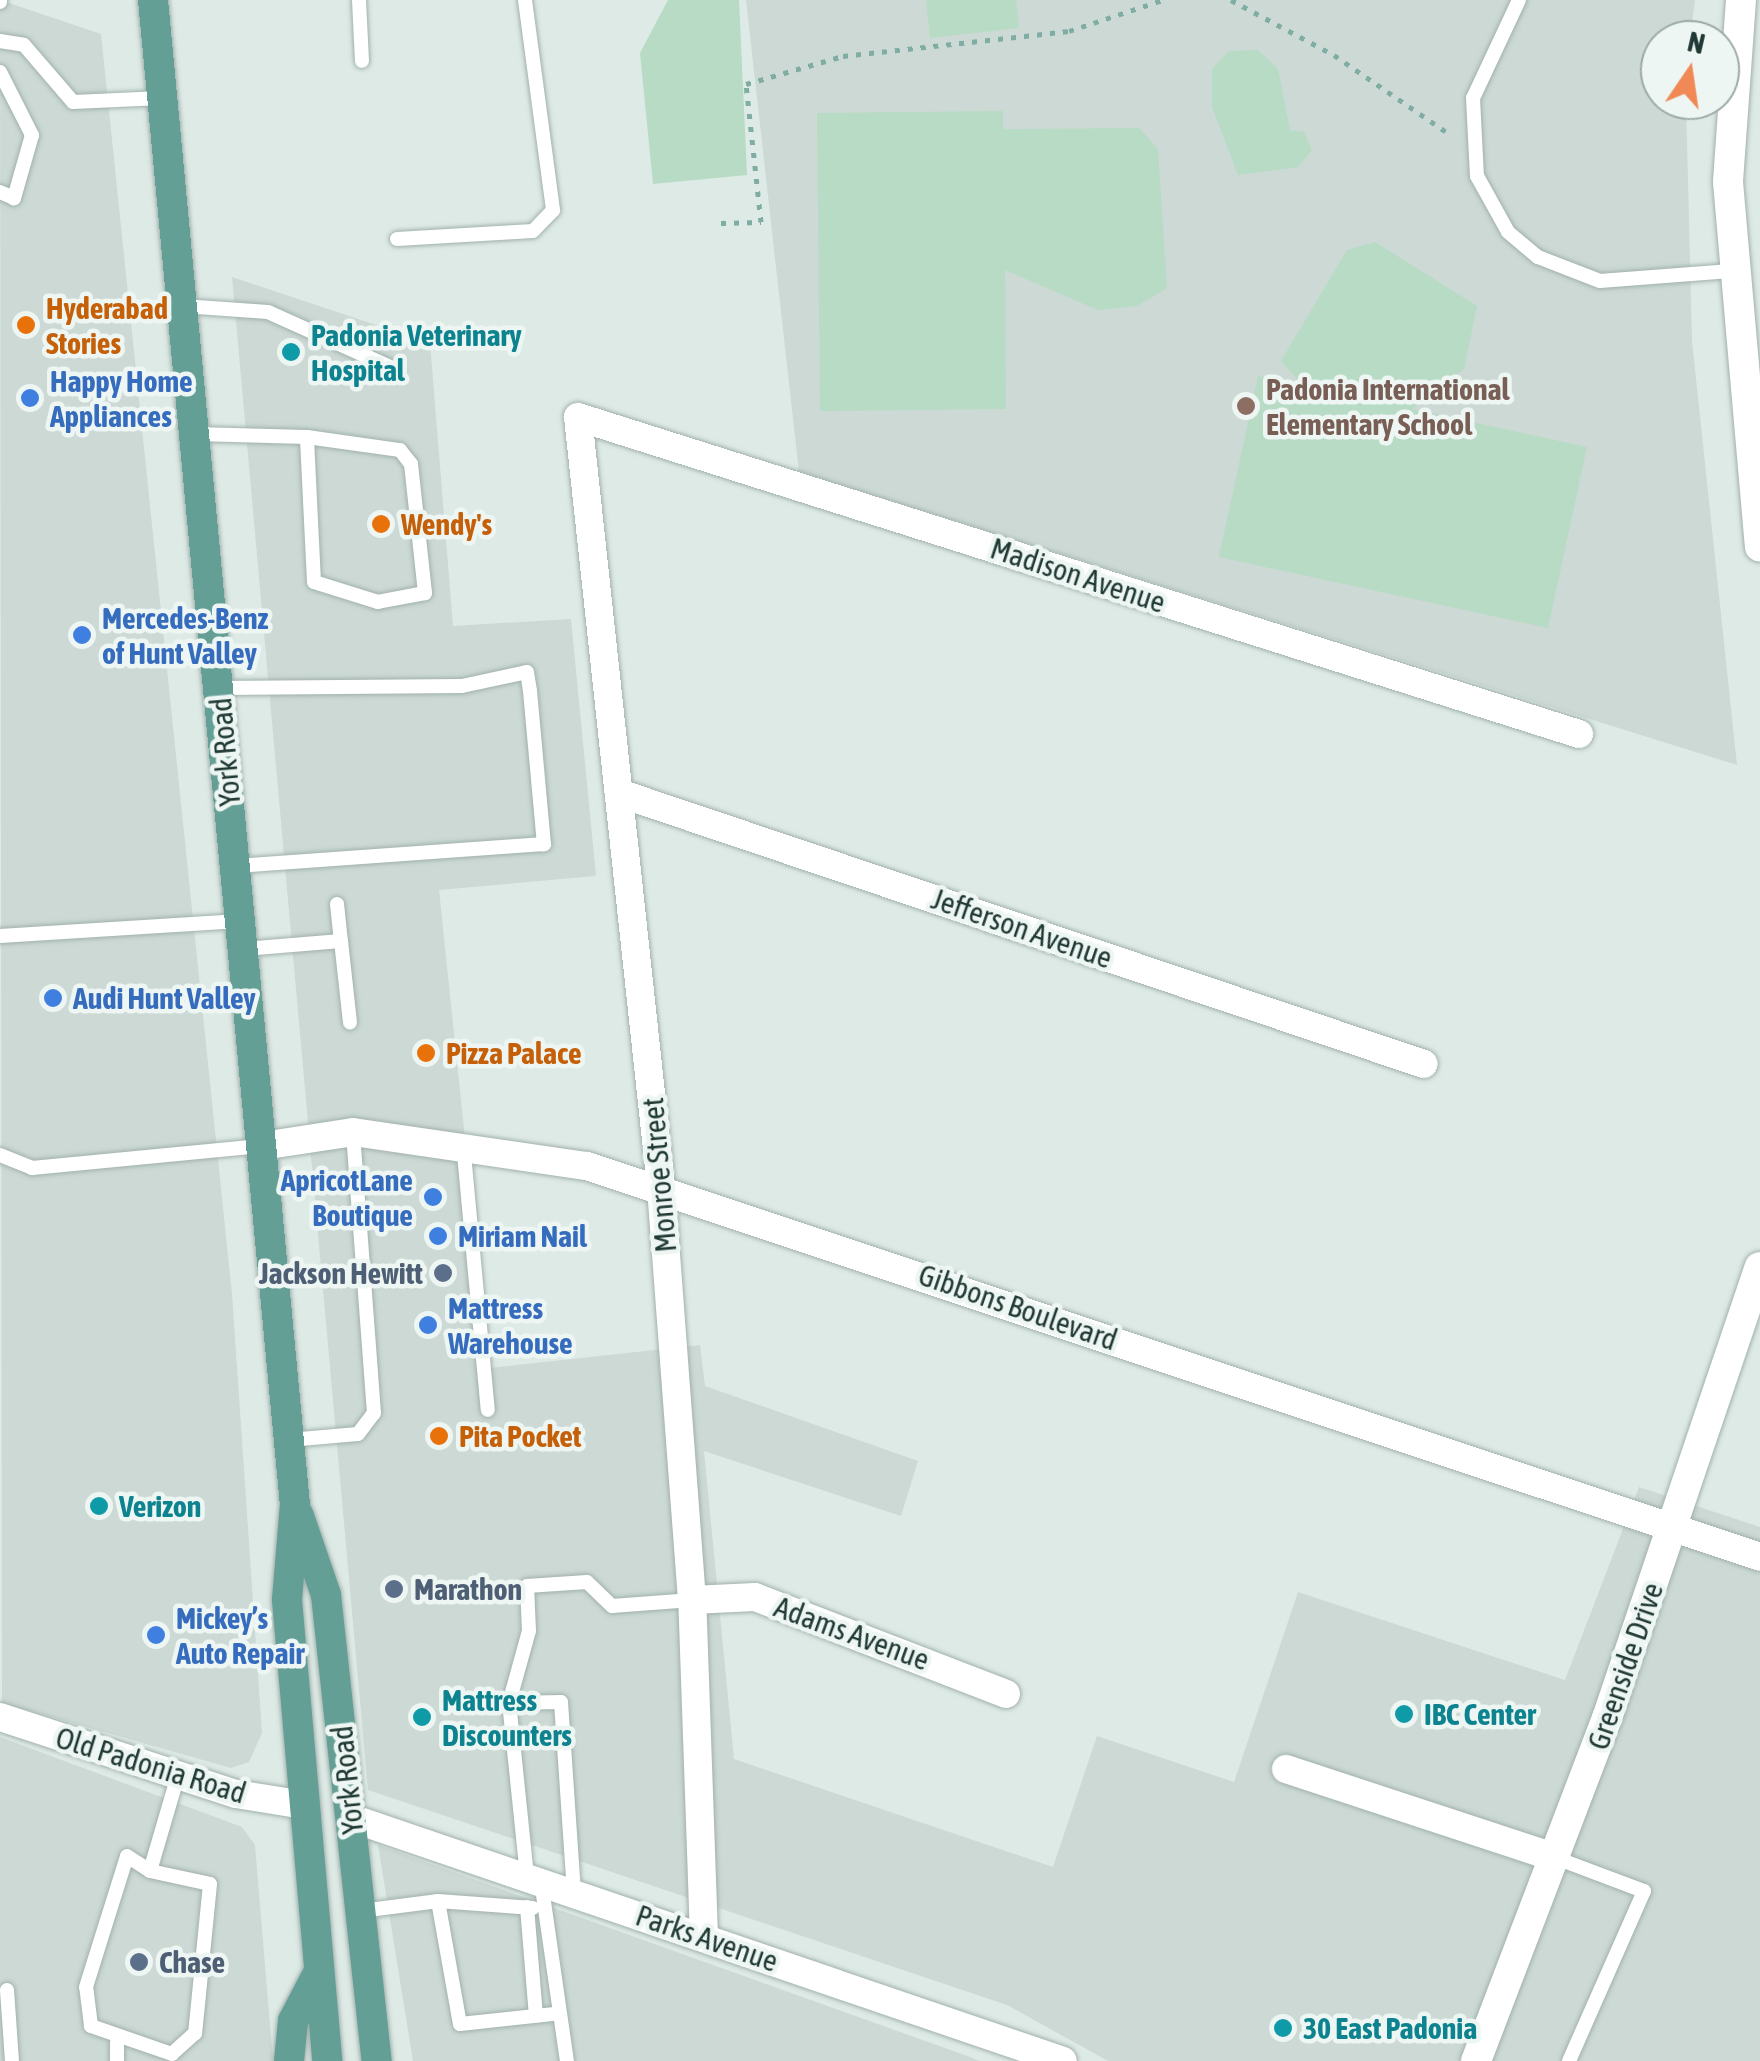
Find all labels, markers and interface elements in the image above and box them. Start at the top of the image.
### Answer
north arrow [1640,20,1740,120]
text: N [1685,25,1708,60]
place label: Hyderabad Stories [46,290,168,360]
marker: Hyderabad Stories [15,314,37,336]
place label: Padonia Veterinary Hospital [311,317,522,388]
marker: Padonia Veterinary Hospital [280,341,302,363]
place label: Happy Home Appliances [50,363,193,434]
place label: Padonia International Elementary School [1266,371,1509,442]
marker: Happy Home Appliances [19,387,41,409]
marker: Padonia International Elementary School [1235,395,1257,417]
place label: Wendy's [401,506,492,542]
marker: Wendy's [370,513,392,535]
street label: Madison Avenue [986,530,1170,620]
place label: Mercedes-Benz of Hunt Valley [102,600,268,670]
marker: Mercedes-Benz of Hunt Valley [71,624,93,646]
street label: York Road [202,696,248,808]
street label: Jefferson Avenue [927,880,1117,976]
place label: Audi Hunt Valley [73,980,256,1016]
marker: Audi Hunt Valley [42,987,64,1009]
place label: Pizza Palace [446,1035,582,1071]
marker: Pizza Palace [415,1042,437,1064]
street label: Monroe Street [634,1096,684,1254]
place label: ApricotLane Boutique [281,1162,413,1232]
marker: ApricotLane Boutique [422,1186,444,1208]
place label: Miriam Nail [458,1218,587,1254]
marker: Miriam Nail [427,1225,449,1247]
place label: Jackson Hewitt [259,1255,423,1291]
street label: Gibbons Boulevard [914,1256,1122,1358]
marker: Jackson Hewitt [432,1262,454,1284]
place label: Mattress Warehouse [448,1290,573,1360]
marker: Mattress Warehouse [417,1314,439,1336]
place label: Pita Pocket [459,1418,581,1454]
marker: Pita Pocket [428,1425,450,1447]
place label: Verizon [119,1488,201,1524]
marker: Verizon [88,1495,110,1517]
place label: Marathon [414,1571,522,1607]
marker: Marathon [383,1578,405,1600]
street label: Greenside Drive [1580,1578,1670,1754]
street label: Adams Avenue [770,1588,934,1678]
place label: Mickey’s Auto Repair [176,1600,304,1670]
marker: Mickey’s Auto Repair [145,1624,167,1646]
place label: Mattress Discounters [442,1682,572,1752]
place label: IBC Center [1424,1696,1536,1732]
marker: IBC Center [1393,1703,1415,1725]
marker: Mattress Discounters [411,1706,433,1728]
street label: Old Padonia Road [52,1719,250,1811]
street label: York Road [323,1724,371,1836]
street label: Parks Avenue [631,1897,783,1979]
place label: Chase [159,1944,225,1980]
marker: Chase [128,1951,150,1973]
place label: 30 East Padonia [1303,2010,1477,2046]
marker: 30 East Padonia [1272,2017,1294,2039]

